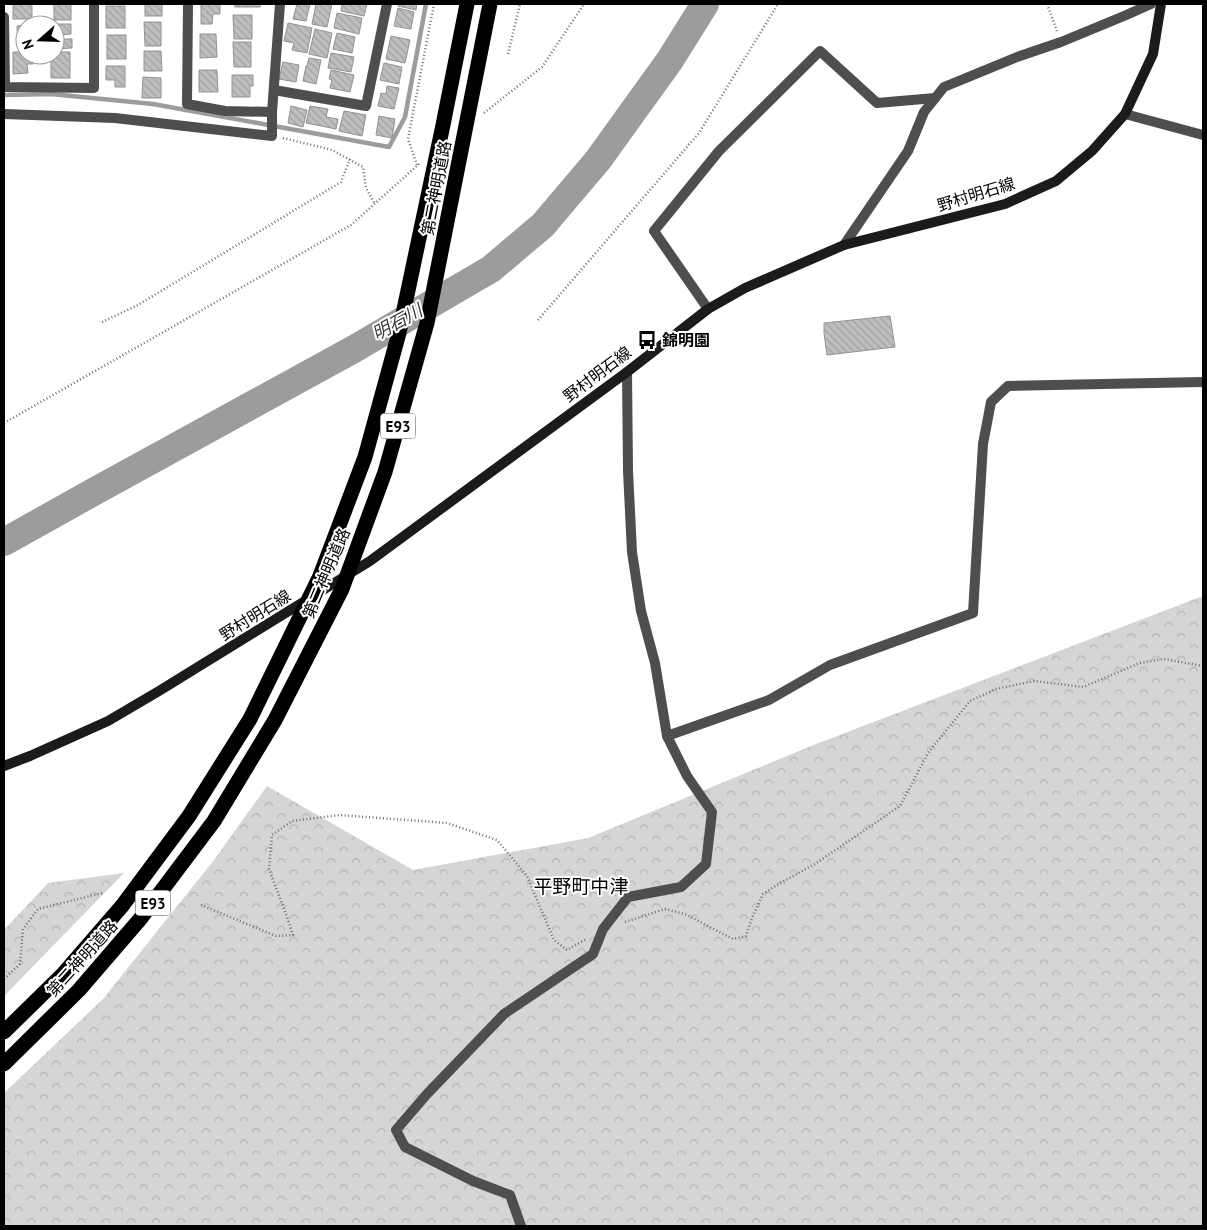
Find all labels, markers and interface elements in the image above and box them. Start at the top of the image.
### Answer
north arrow [15,15,65,65]
text: N [18,37,38,52]
street label: 第二神明道路 [417,139,455,237]
street label: 野村明石線 [935,173,1017,215]
water label: 明石川 [368,298,428,345]
bus stop icon: 錦明園 [636,329,658,351]
place label: 錦明園 [662,330,710,350]
street label: 野村明石線 [559,342,635,406]
road number: E93 [380,414,416,438]
street label: 第二神明道路 [298,525,354,621]
street label: 野村明石線 [216,585,294,645]
district label: 平野町中津 [533,874,629,898]
road number: E93 [136,890,170,916]
street label: 第二神明道路 [42,916,122,1000]

